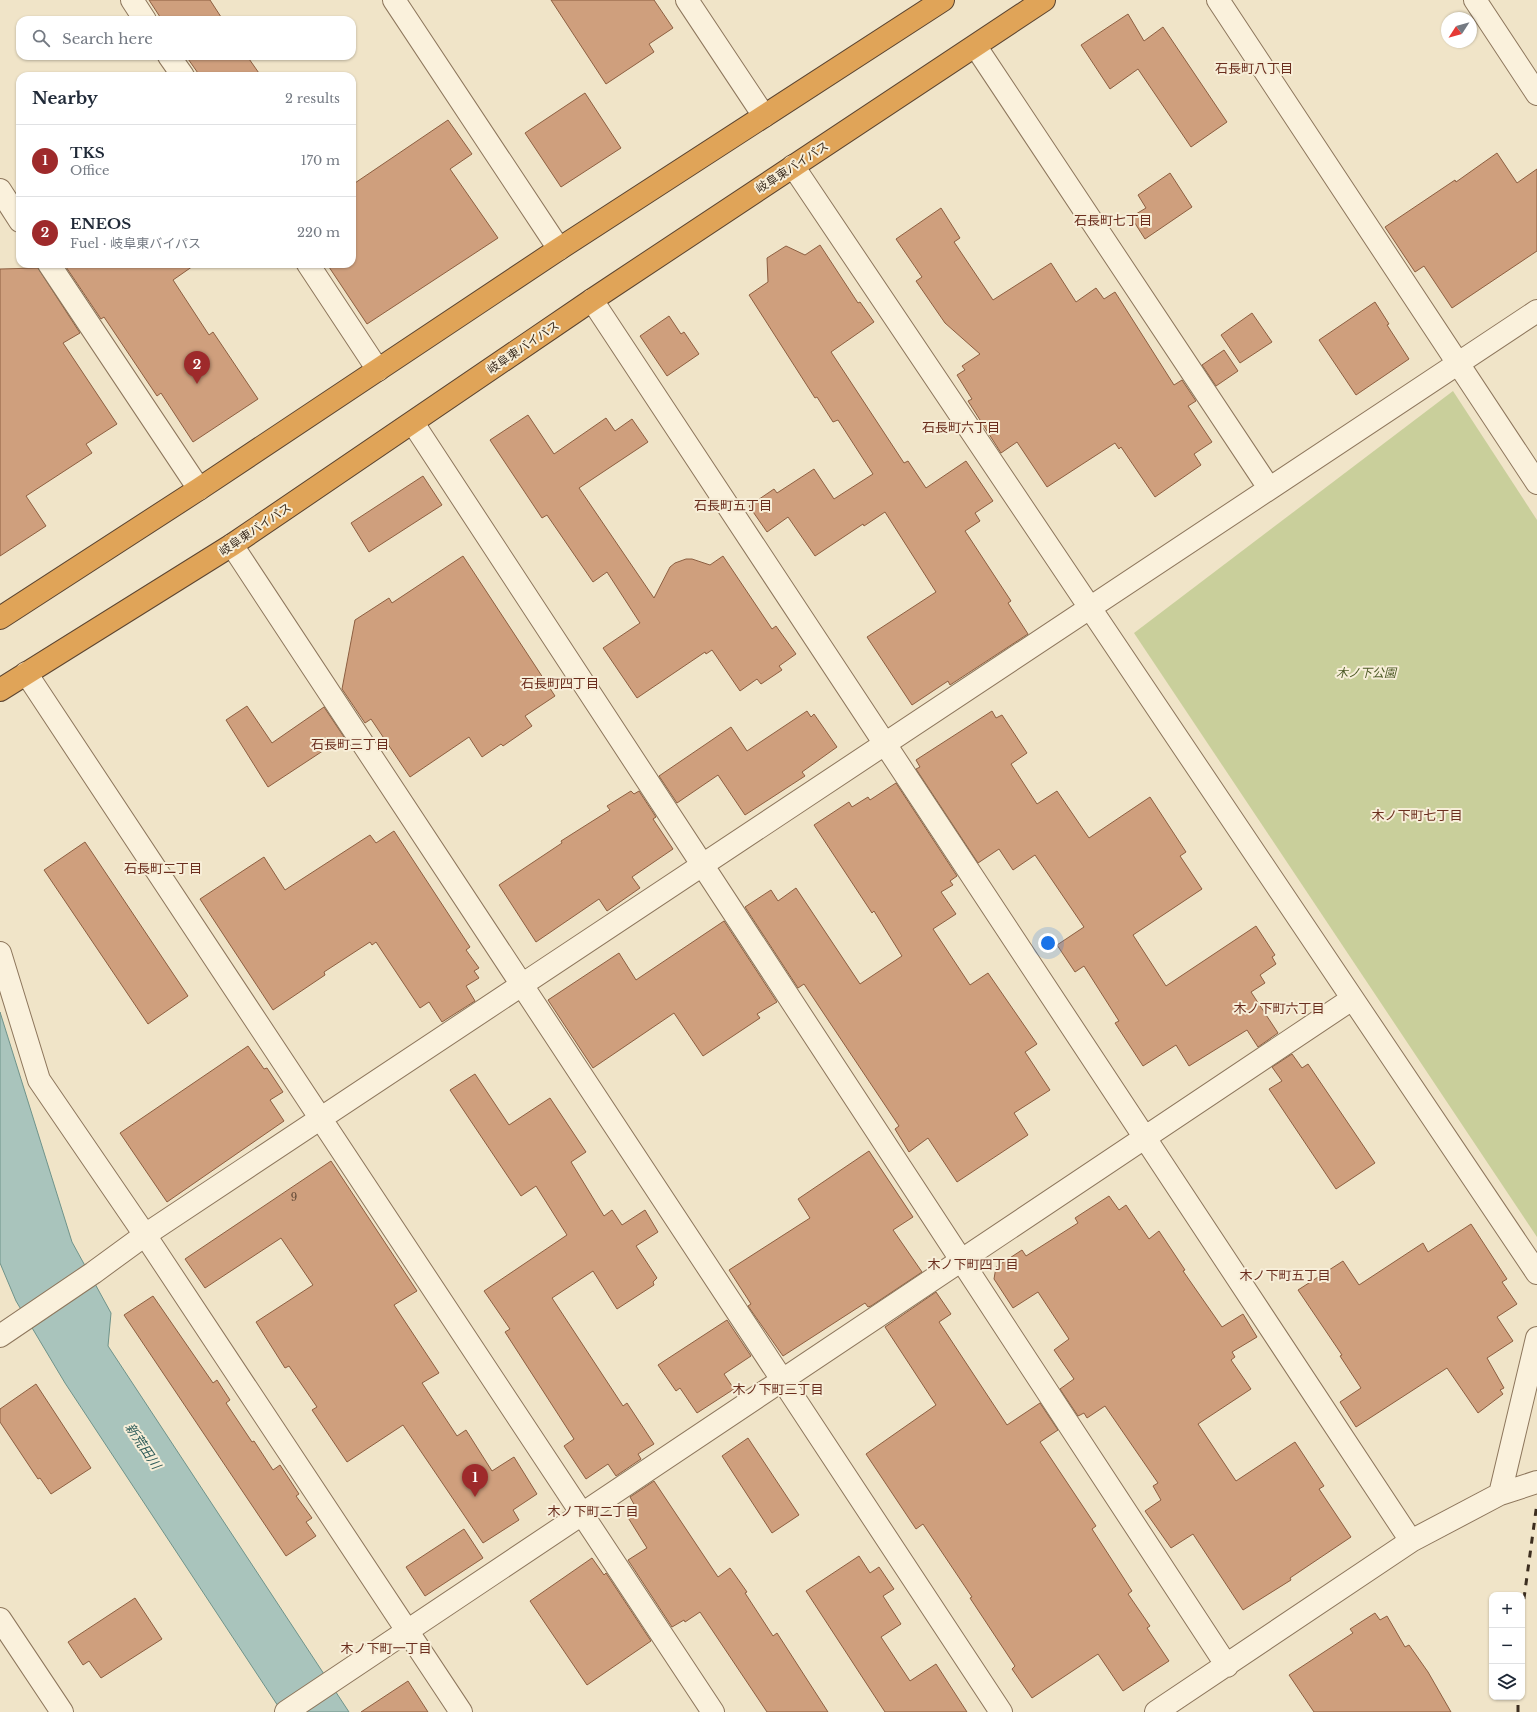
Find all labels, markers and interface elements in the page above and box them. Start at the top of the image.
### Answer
north arrow [1441,12,1477,48]
search box [16,16,356,60]
icon: search [30,27,52,49]
text: Search here [62,29,153,48]
district label: 石長町八丁目 [1215,60,1293,77]
text: Nearby [32,88,98,109]
text: 2 results [285,90,340,107]
street label: 岐阜東バイパス [753,138,831,196]
text: TKS [70,143,105,162]
text: 1 [42,152,48,169]
text: 170 m [301,152,340,169]
text: Office [70,162,109,179]
district label: 石長町七丁目 [1074,212,1152,229]
text: ENEOS [70,214,131,233]
text: 2 [41,224,49,241]
text: 220 m [297,224,340,241]
text: Fuel · 岐阜東バイパス [70,235,201,252]
street label: 岐阜東バイパス [484,317,562,377]
pin: 2 [184,351,210,384]
district label: 石長町六丁目 [922,419,1000,436]
district label: 石長町五丁目 [694,497,772,514]
street label: 岐阜東バイパス [216,499,294,559]
park label: 木ノ下公園 [1336,665,1398,680]
district label: 石長町四丁目 [521,675,599,692]
district label: 石長町三丁目 [311,736,389,753]
district label: 木ノ下町七丁目 [1371,807,1463,824]
district label: 石長町二丁目 [124,860,202,877]
your location [1038,933,1058,953]
district label: 木ノ下町六丁目 [1233,1000,1325,1017]
house number: 9 [291,1191,297,1204]
district label: 木ノ下町四丁目 [927,1256,1019,1273]
district label: 木ノ下町五丁目 [1239,1267,1331,1284]
district label: 木ノ下町三丁目 [732,1381,824,1398]
water label: 新荒田川 [121,1420,166,1474]
pin: 1 [462,1464,488,1497]
district label: 木ノ下町二丁目 [547,1503,639,1520]
map controls [1489,1592,1525,1700]
button: + [1489,1592,1525,1628]
button: − [1489,1628,1525,1664]
district label: 木ノ下町一丁目 [340,1640,432,1657]
button: layers [1489,1664,1525,1700]

